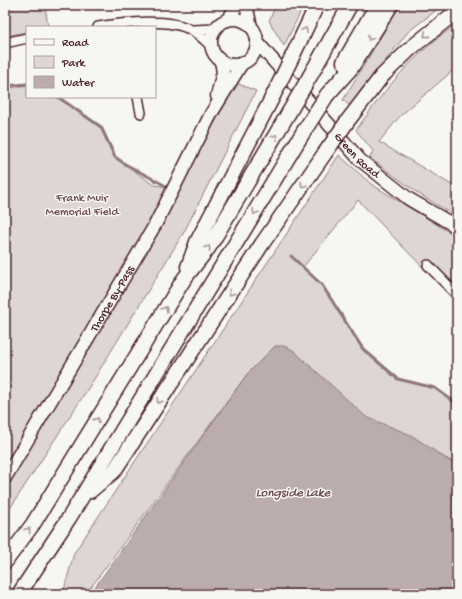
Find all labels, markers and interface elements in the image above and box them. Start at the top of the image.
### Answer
legend [26,26,156,98]
one-way arrow [301,27,308,35]
one-way arrow [424,31,431,38]
one-way arrow [367,34,375,41]
text: Road [62,37,89,51]
text: Park [61,57,87,71]
text: Water [62,77,96,91]
street label: Green Road [330,130,383,183]
one-way arrow [270,133,277,141]
one-way arrow [301,181,308,188]
park label: Frank Muir Memorial Field [46,192,119,220]
one-way arrow [252,208,259,215]
one-way arrow [203,245,211,252]
street label: Thorpe By-Pass [88,263,139,336]
one-way arrow [228,289,236,296]
one-way arrow [160,306,168,313]
one-way arrow [157,397,164,404]
one-way arrow [92,417,99,424]
water label: Longside Lake [256,486,332,501]
one-way arrow [23,528,30,535]

